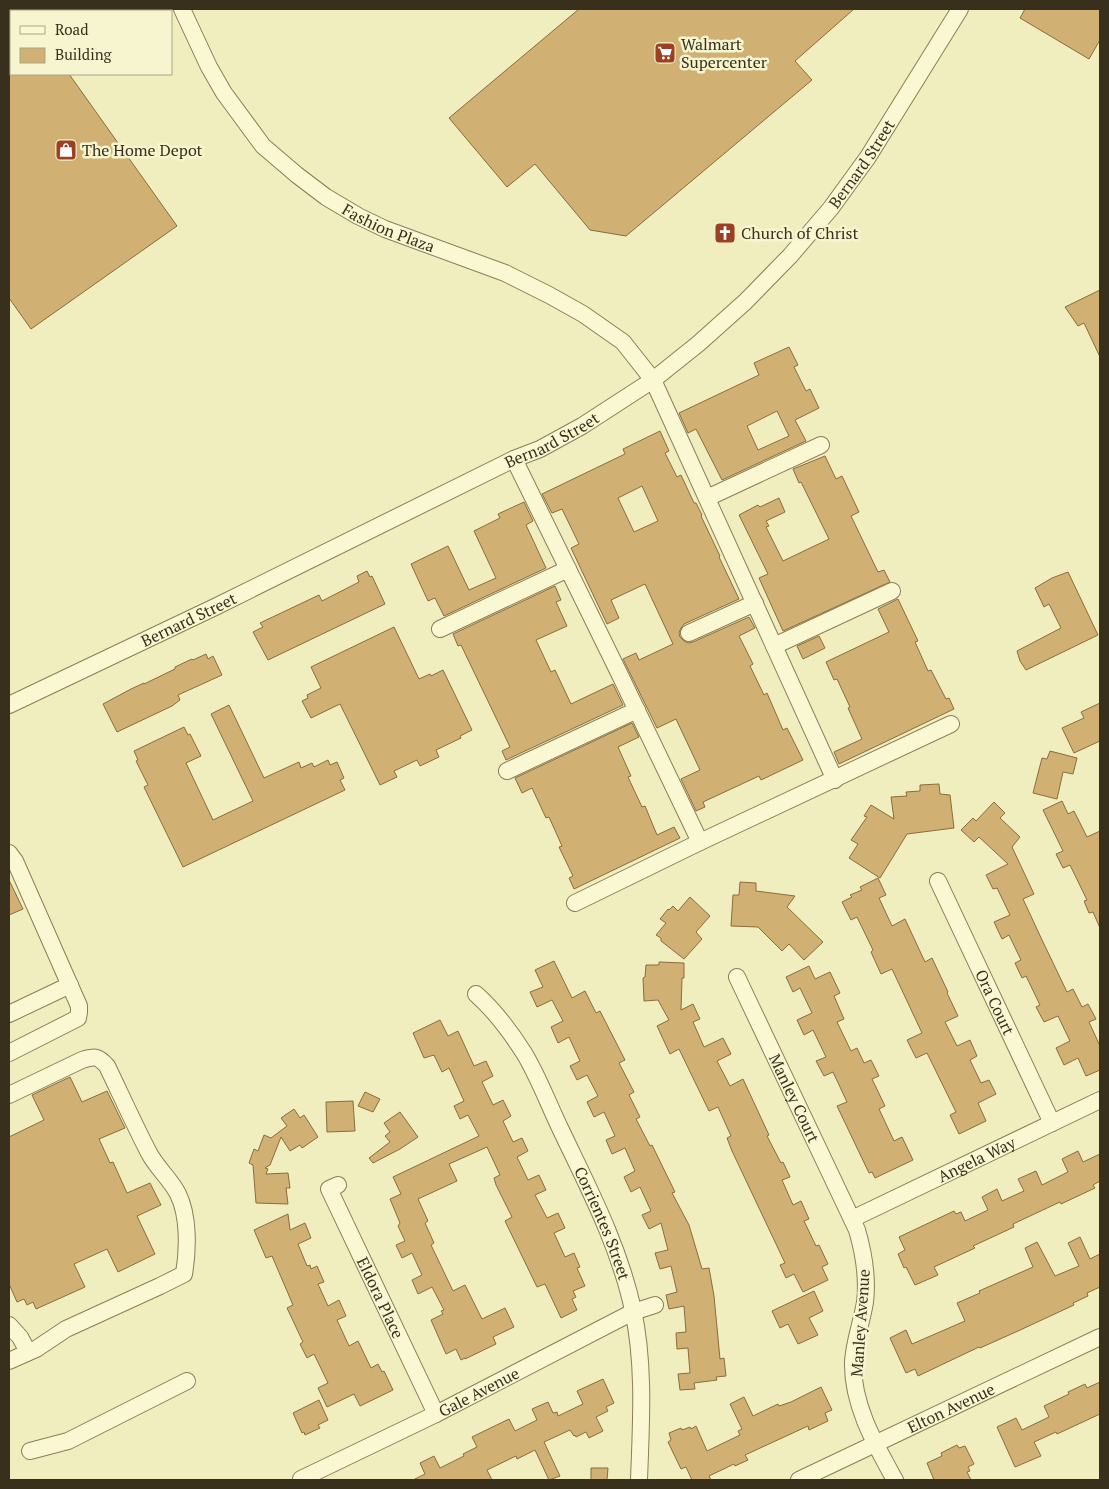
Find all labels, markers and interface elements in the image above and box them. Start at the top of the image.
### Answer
legend [10,10,172,75]
text: Road [55,19,88,39]
place label: Walmart Supercenter [681,33,768,73]
supermarket icon: Walmart Supercenter [653,41,677,65]
text: Building [55,44,113,64]
street label: Bernard Street [823,115,900,213]
shop icon: The Home Depot [54,138,78,162]
place label: The Home Depot [82,139,203,161]
street label: Fashion Plaza [338,198,438,257]
church icon: Church of Christ [713,221,737,245]
place label: Church of Christ [741,222,859,244]
street label: Bernard Street [501,407,603,473]
street label: Bernard Street [137,587,240,652]
street label: Ora Court [970,966,1020,1039]
street label: Manley Court [764,1050,825,1146]
street label: Angela Way [934,1131,1020,1187]
street label: Corrientes Street [569,1163,636,1283]
street label: Eldora Place [352,1253,409,1342]
street label: Manley Avenue [845,1268,875,1378]
street label: Gale Avenue [435,1362,523,1422]
street label: Elton Avenue [903,1378,998,1438]

